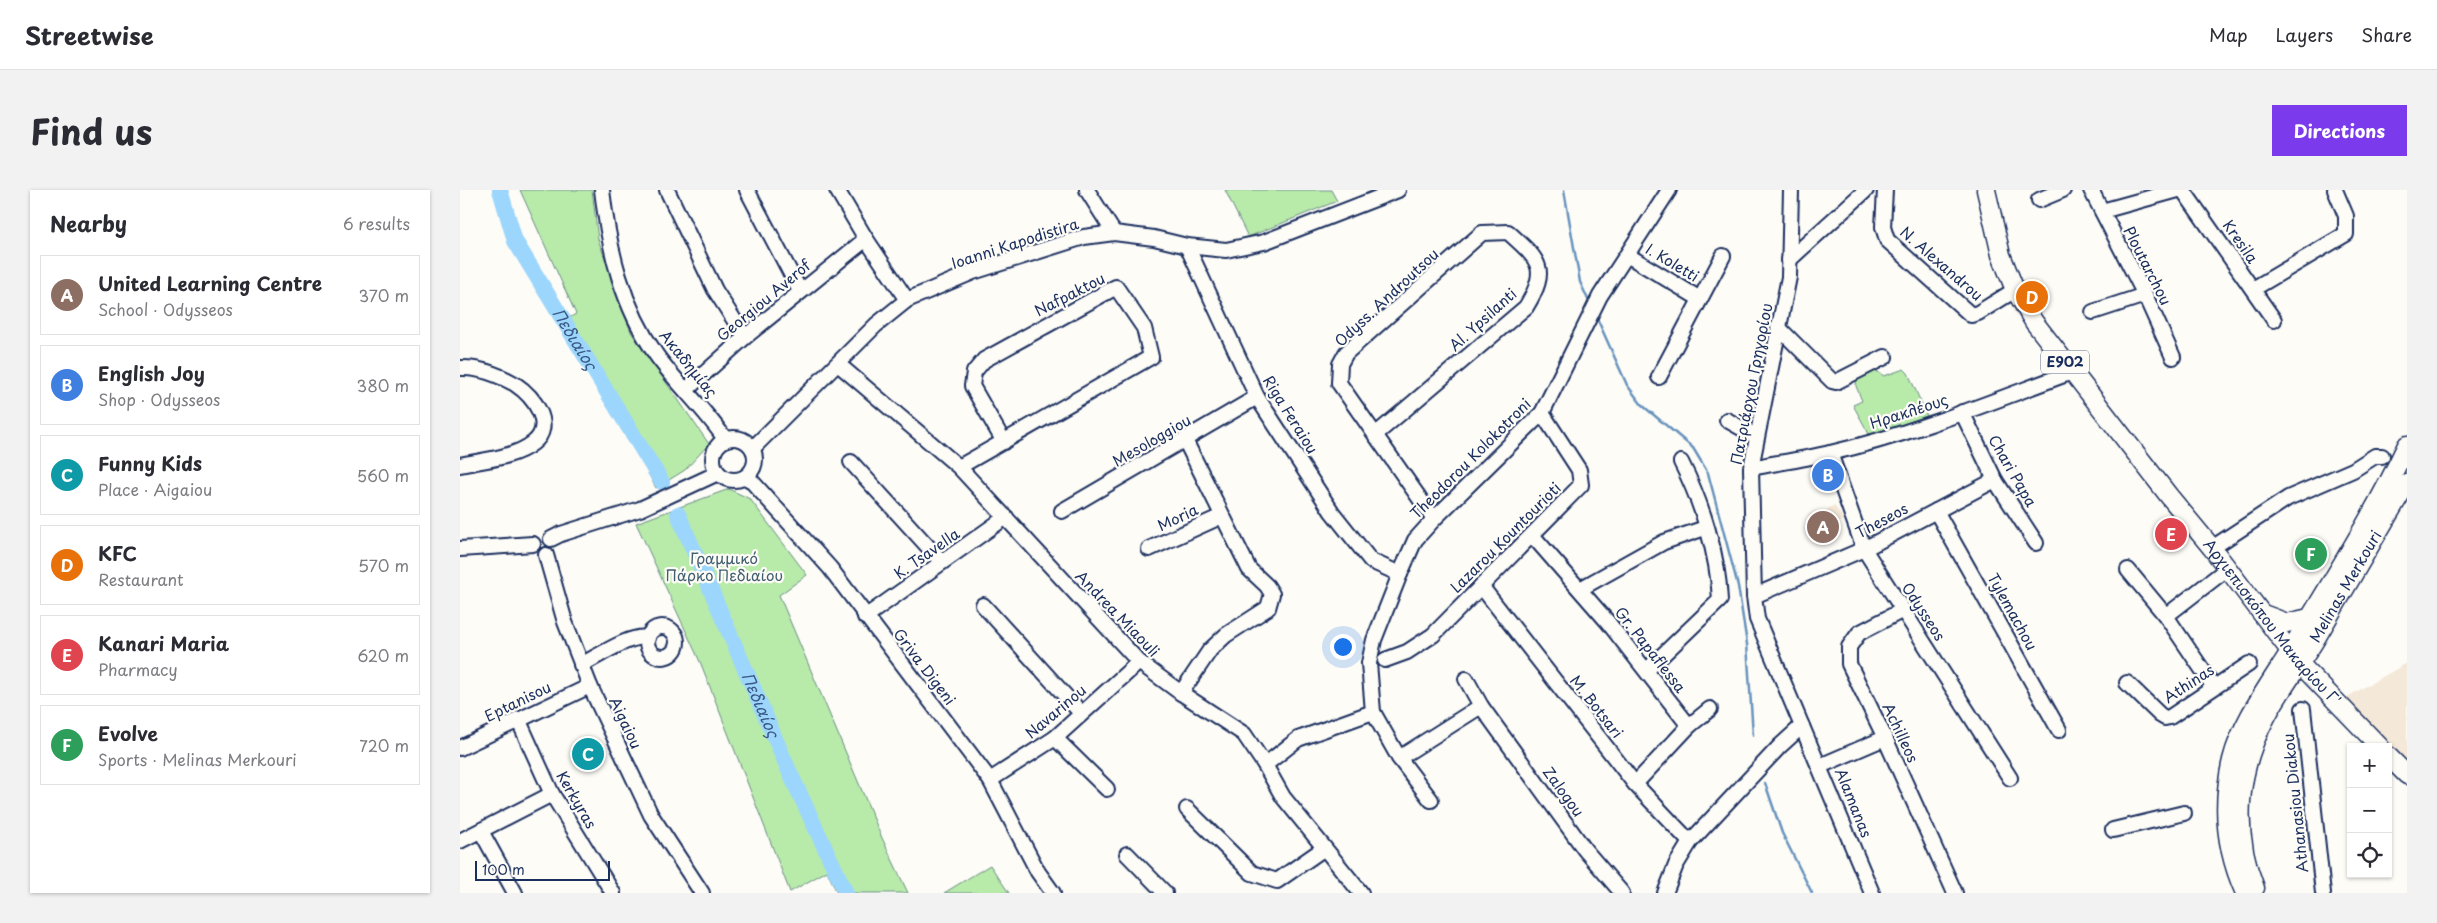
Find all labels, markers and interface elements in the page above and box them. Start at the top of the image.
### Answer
text: Streetwise [25,17,154,53]
text: Map [2209,21,2248,48]
text: Layers [2276,21,2333,48]
text: Share [2361,21,2412,48]
text: Find us [30,104,152,157]
button: Directions [2272,105,2407,156]
text: Nearby [50,207,127,239]
text: 6 results [343,211,410,235]
street label: Ioanni Kapodistira [948,211,1082,274]
street label: Kresila [2218,215,2265,268]
street label: N. Alexandrou [1895,220,1989,305]
street label: Ploutarchou [2119,222,2178,309]
street label: I. Koletti [1642,237,1704,287]
street label: Odyss. Androutsou [1329,242,1443,351]
street label: Georgiou Averof [711,253,816,346]
street label: Nafpaktou [1030,266,1109,321]
text: United Learning Centre [98,269,322,297]
pin: D [2016,278,2048,316]
street label: Al. Ypsilanti [1443,282,1521,356]
text: A [61,283,73,307]
text: 370 m [359,283,409,307]
text: School · Odysseos [98,297,233,321]
street label: Πατριάρχου Γρηγορίου [1724,301,1777,466]
water label: Πεδιαίος [547,303,605,376]
street label: Ακαδημίας [655,324,724,402]
road number: E902 [2041,350,2089,373]
text: English Joy [98,359,205,387]
street label: Riga Feraiou [1258,371,1324,458]
text: B [62,373,72,397]
text: 380 m [357,373,409,397]
text: Shop · Odysseos [98,387,220,411]
street label: Ηρακλέους [1866,387,1951,434]
street label: Theodorou Kolokotroni [1404,392,1536,524]
street label: Mesologgiou [1108,408,1195,472]
street label: Chari Papa [1983,430,2043,511]
text: Funny Kids [98,449,202,477]
pin: B [1812,456,1844,494]
text: C [61,463,73,487]
text: 560 m [357,463,409,487]
street label: Lazarou Kountourioti [1444,476,1566,598]
text: Place · Aigaiou [98,477,212,501]
street label: Theseos [1851,496,1912,543]
street label: Moria [1153,497,1202,536]
pin: A [1807,508,1839,546]
pin: E [2155,515,2187,553]
street label: K. Tsavella [889,521,964,584]
street label: Melinas Merkouri [2303,526,2386,646]
street label: Αρχιεπισκόπου Μακαρίου Γ' [2199,533,2347,710]
pin: F [2295,535,2327,573]
text: KFC [98,539,137,567]
park label: Γραμμικό Πάρκο Πεδιαίου [665,546,783,586]
text: D [61,553,73,577]
text: 570 m [358,553,409,577]
street label: Andrea Miaouli [1071,564,1165,661]
text: Restaurant [98,567,184,591]
street label: Tylemachou [1983,569,2044,654]
street label: Odysseos [1897,577,1952,645]
street label: Gr. Papaflessa [1610,601,1693,698]
street label: Griva Digeni [889,623,962,709]
text: Kanari Maria [98,629,229,657]
your location [1330,634,1356,660]
text: E [62,643,72,667]
text: 620 m [357,643,409,667]
text: Pharmacy [98,657,178,681]
street label: Athinas [2158,658,2218,708]
water label: Πεδιαίος [737,668,787,743]
street label: M. Botsari [1565,670,1629,743]
street label: Eptanisou [480,675,555,727]
street label: Navarinou [1019,678,1091,743]
street label: Aigaiou [604,693,648,752]
street label: Achilleos [1878,699,1925,766]
text: Evolve [98,719,158,747]
text: F [62,733,72,757]
text: 720 m [359,733,409,757]
street label: Athanasiou Diakou [2276,733,2313,874]
pin: C [572,735,604,773]
map controls [2347,743,2392,878]
button: + [2347,743,2392,788]
text: Sports · Melinas Merkouri [98,747,297,771]
street label: Zalogou [1538,761,1590,821]
street label: Alamanas [1830,764,1879,841]
street label: Kerkyras [551,766,603,833]
button: − [2347,788,2392,833]
button: locate [2347,833,2392,878]
scale bar [475,858,610,881]
text: 100 m [482,859,525,880]

